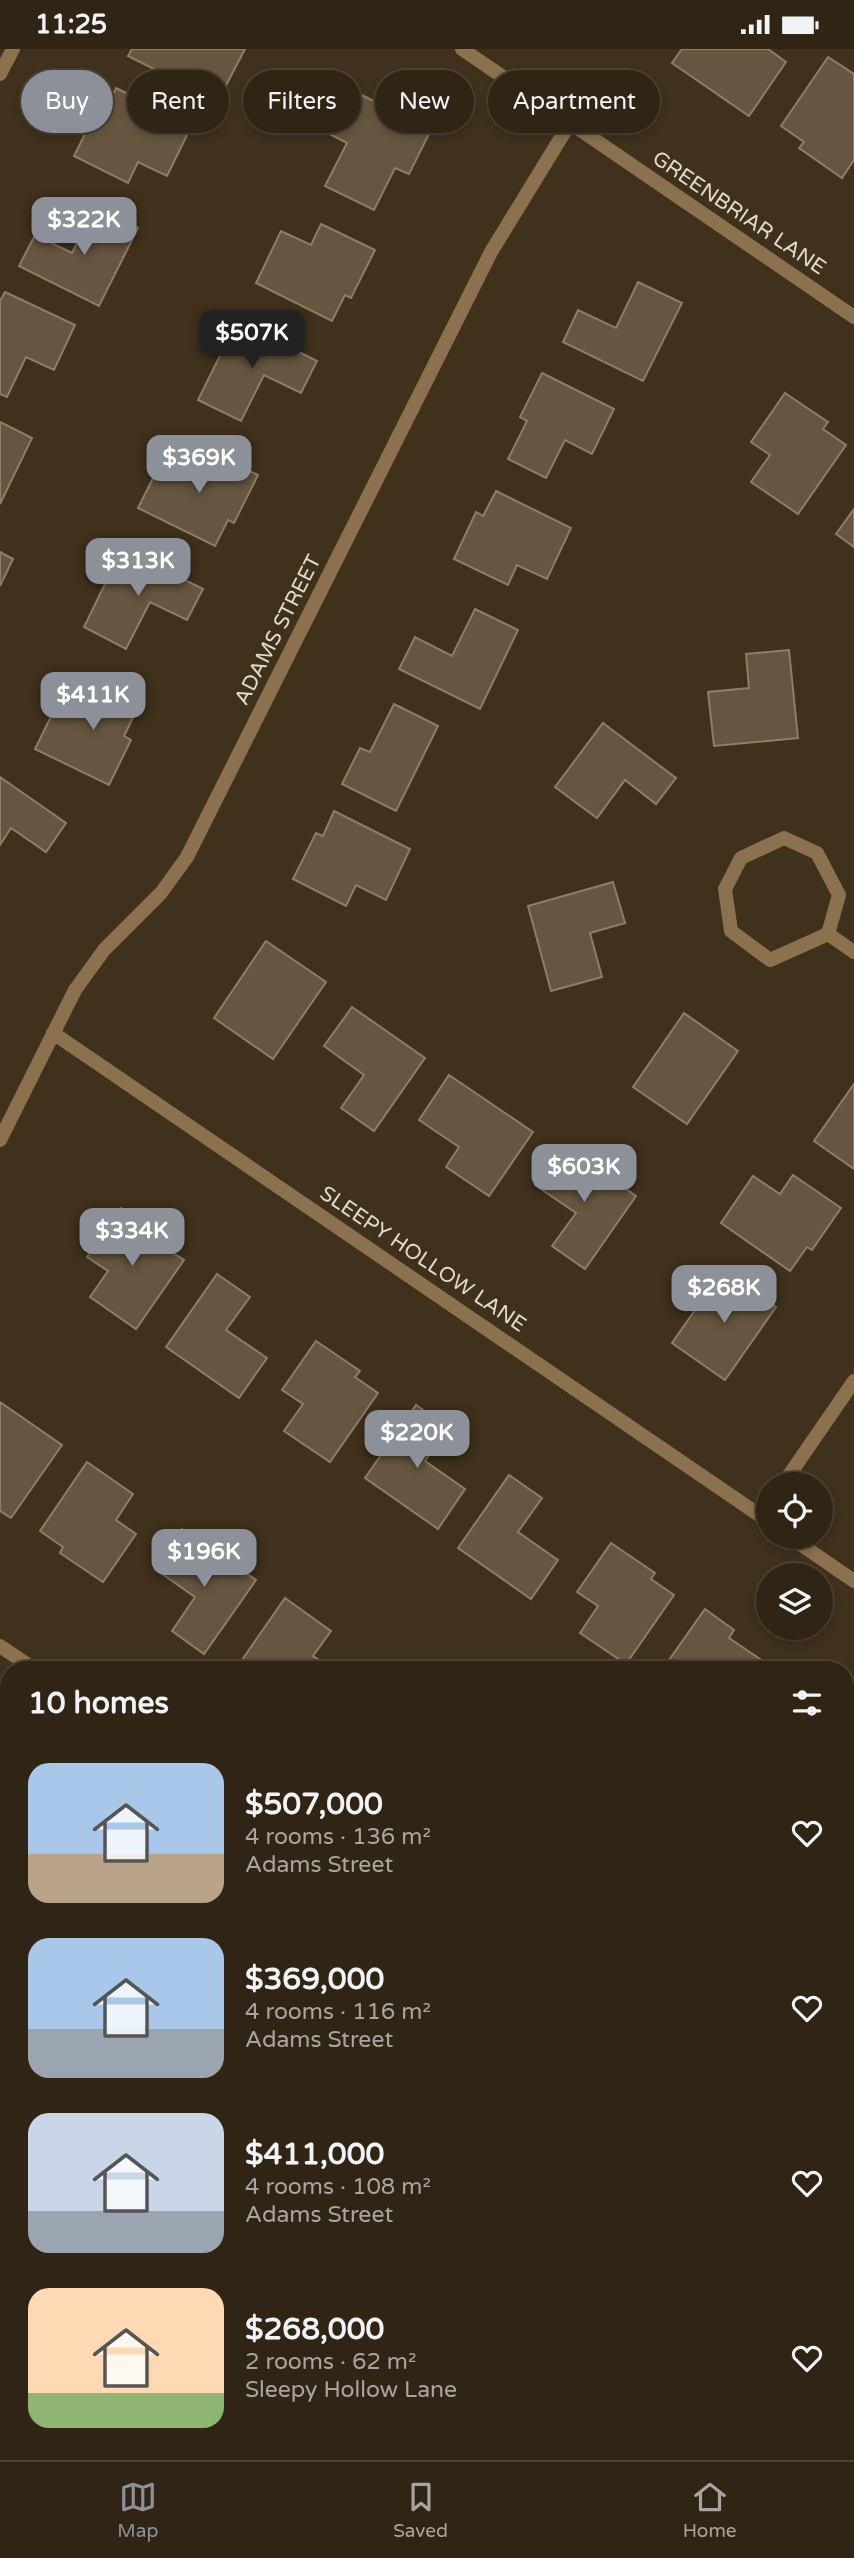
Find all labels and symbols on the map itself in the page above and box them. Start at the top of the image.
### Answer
street label: GREENBRIAR LANE [648,146,830,280]
pin: $322K [35,197,133,257]
pin: $507K [203,311,301,370]
pin: $369K [150,435,248,495]
pin: $313K [89,539,187,598]
street label: ADAMS STREET [229,551,327,709]
pin: $411K [44,673,142,732]
pin: $603K [535,1145,633,1204]
street label: SLEEPY HOLLOW LANE [315,1181,531,1337]
pin: $334K [83,1209,181,1268]
pin: $268K [675,1265,773,1325]
pin: $220K [368,1411,466,1470]
pin: $196K [155,1529,253,1589]

